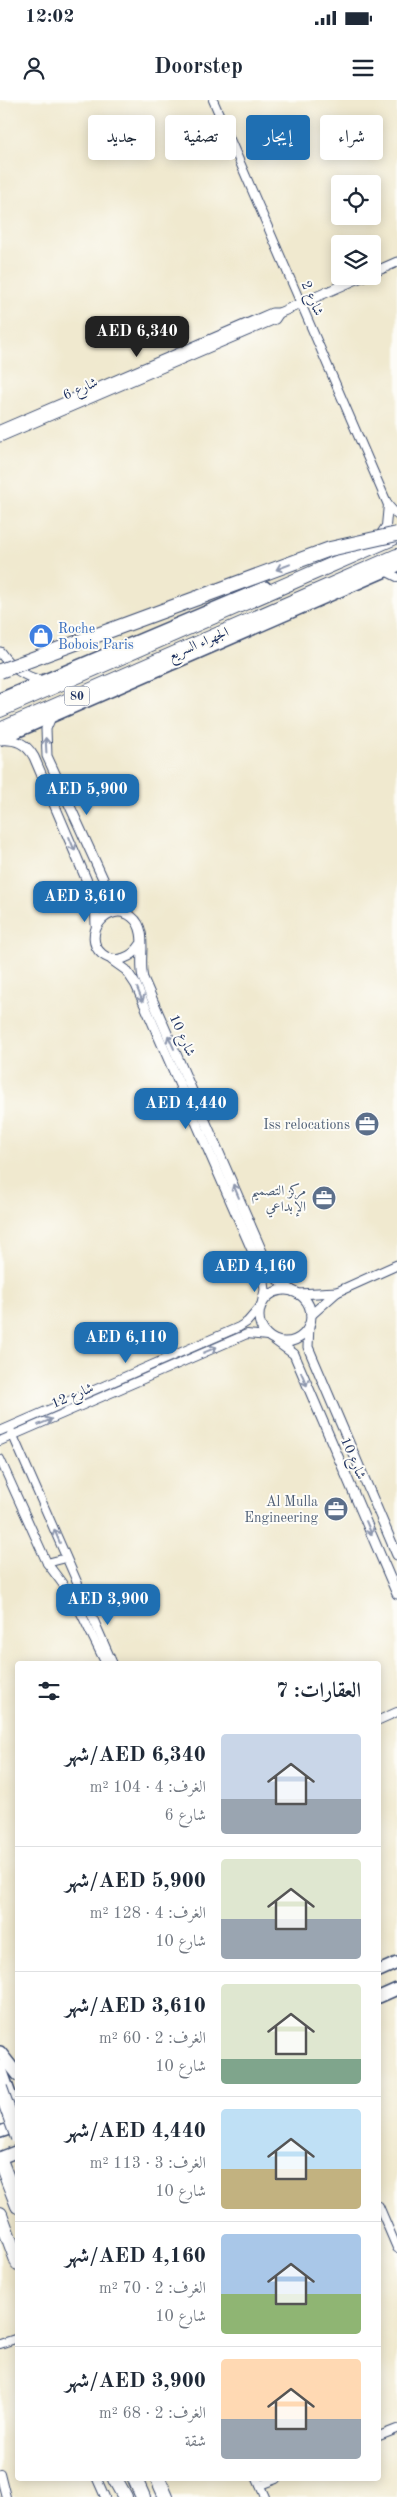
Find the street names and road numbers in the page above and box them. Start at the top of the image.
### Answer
street label: شارع 2 [295,279,326,319]
street label: شارع 6 [61,375,101,406]
street label: الجهراء السريع [166,625,233,668]
road number: 80 [64,686,90,706]
street label: شارع 10 [163,1012,198,1060]
street label: شارع 12 [49,1381,97,1415]
street label: شارع 10 [334,1435,368,1483]

